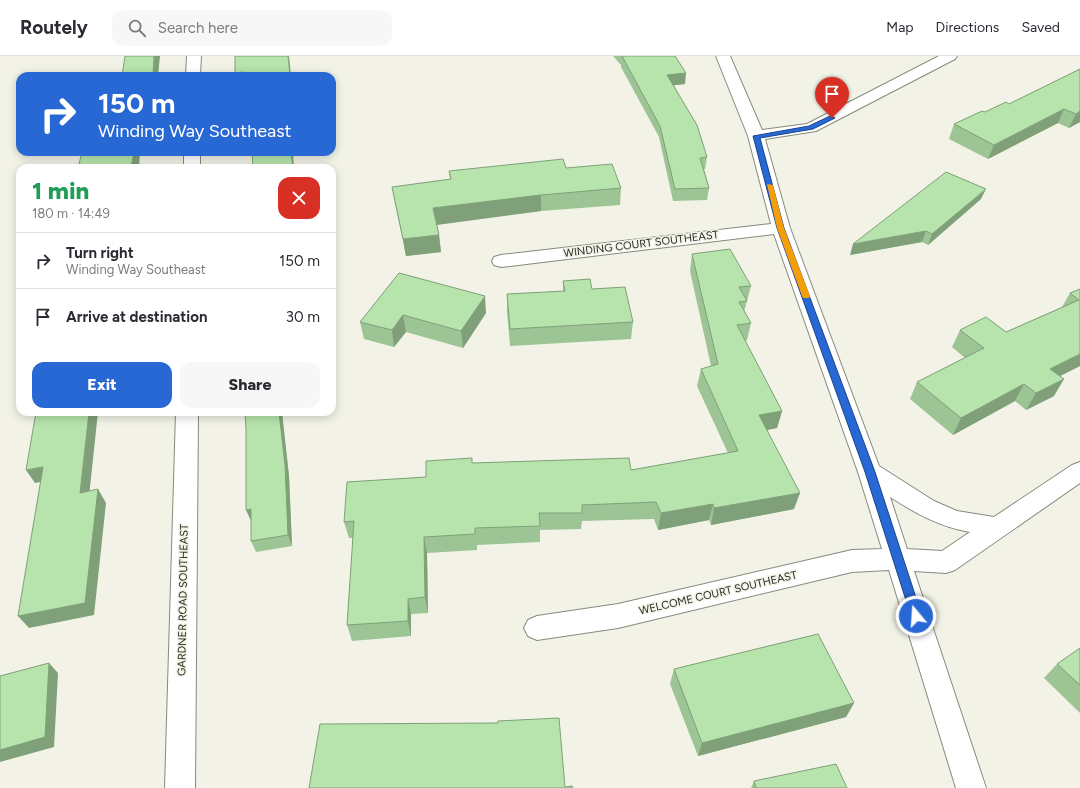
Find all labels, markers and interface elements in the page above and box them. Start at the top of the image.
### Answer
search box [112,10,392,46]
text: Routely [20,16,88,39]
icon: search [126,17,148,39]
text: Search here [158,19,238,37]
text: Map [886,19,914,36]
text: Directions [936,19,999,36]
text: Saved [1021,19,1060,36]
pin [815,77,849,118]
icon: arrive [821,83,843,105]
text: 150 m [98,86,175,120]
icon: right [32,88,84,140]
text: Winding Way Southeast [98,120,291,142]
text: 1 min [32,176,89,205]
button: close [278,177,320,219]
text: 180 m · 14:49 [32,206,110,221]
street label: WINDING COURT SOUTHEAST [563,228,719,260]
text: Turn right [66,244,134,262]
icon: right [32,250,54,272]
text: 150 m [279,252,320,270]
text: Winding Way Southeast [66,262,206,277]
icon: arrive [32,306,54,328]
text: Arrive at destination [66,308,207,326]
text: 30 m [286,308,320,326]
button: Exit [32,362,172,408]
button: Share [180,362,320,408]
street label: GARDNER ROAD SOUTHEAST [175,524,191,676]
street label: WELCOME COURT SOUTHEAST [638,568,798,618]
position arrow [895,595,937,637]

